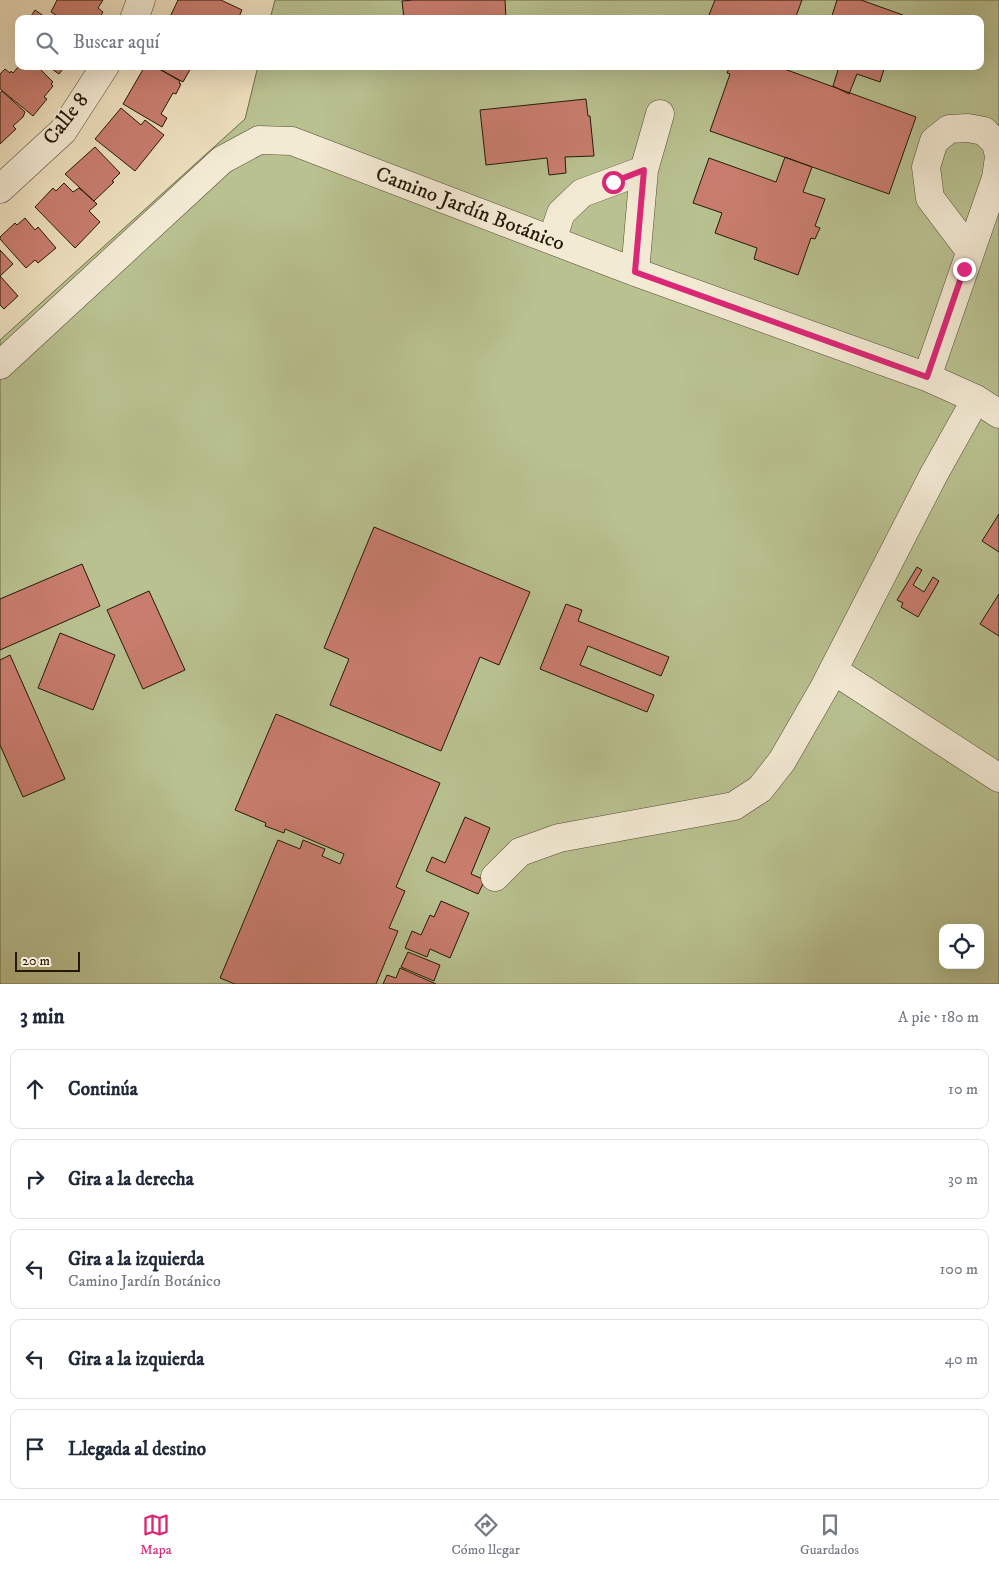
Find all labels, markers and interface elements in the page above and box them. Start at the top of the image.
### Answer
search box [15,15,984,70]
icon: search [33,29,61,57]
text: Buscar aquí [73,31,159,54]
street label: Calle 8 [38,88,94,150]
street label: Camino Jardín Botánico [372,161,568,257]
route start [602,171,625,194]
route end [953,258,976,281]
map controls [939,924,984,969]
button: locate [939,924,984,969]
scale bar [15,949,80,972]
text: 20 m [22,952,50,970]
text: 3 min [20,1004,65,1030]
text: A pie · 180 m [898,1007,979,1027]
icon: ahead [21,1075,49,1103]
text: Continúa [68,1078,138,1101]
text: 10 m [948,1079,978,1099]
icon: right [21,1165,49,1193]
text: Gira a la derecha [68,1168,194,1191]
text: 30 m [948,1169,978,1189]
text: Gira a la izquierda [68,1248,204,1271]
icon: left [21,1255,49,1283]
text: 100 m [940,1259,978,1279]
text: Camino Jardín Botánico [68,1271,221,1291]
icon: left [21,1345,49,1373]
text: Gira a la izquierda [68,1348,204,1371]
text: 40 m [945,1349,978,1369]
icon: arrive [21,1435,49,1463]
text: Llegada al destino [68,1438,206,1461]
tab: Mapa [140,1511,172,1559]
tab: Cómo llegar [452,1511,520,1559]
tab: Guardados [800,1511,859,1559]

